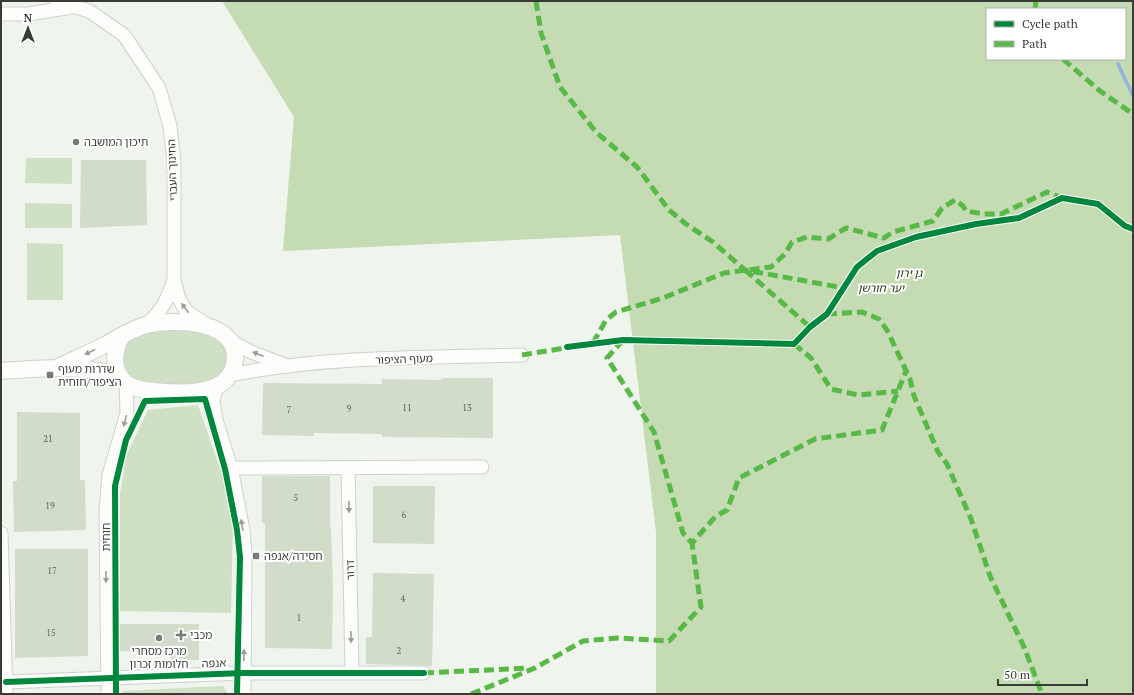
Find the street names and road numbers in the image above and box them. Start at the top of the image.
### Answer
street label: החינוך העברי [164,139,180,201]
street label: מעוף הציפור [375,351,433,367]
street label: חוחית [99,523,113,551]
street label: דרור [343,560,357,580]
street label: אנפה [201,656,227,670]

